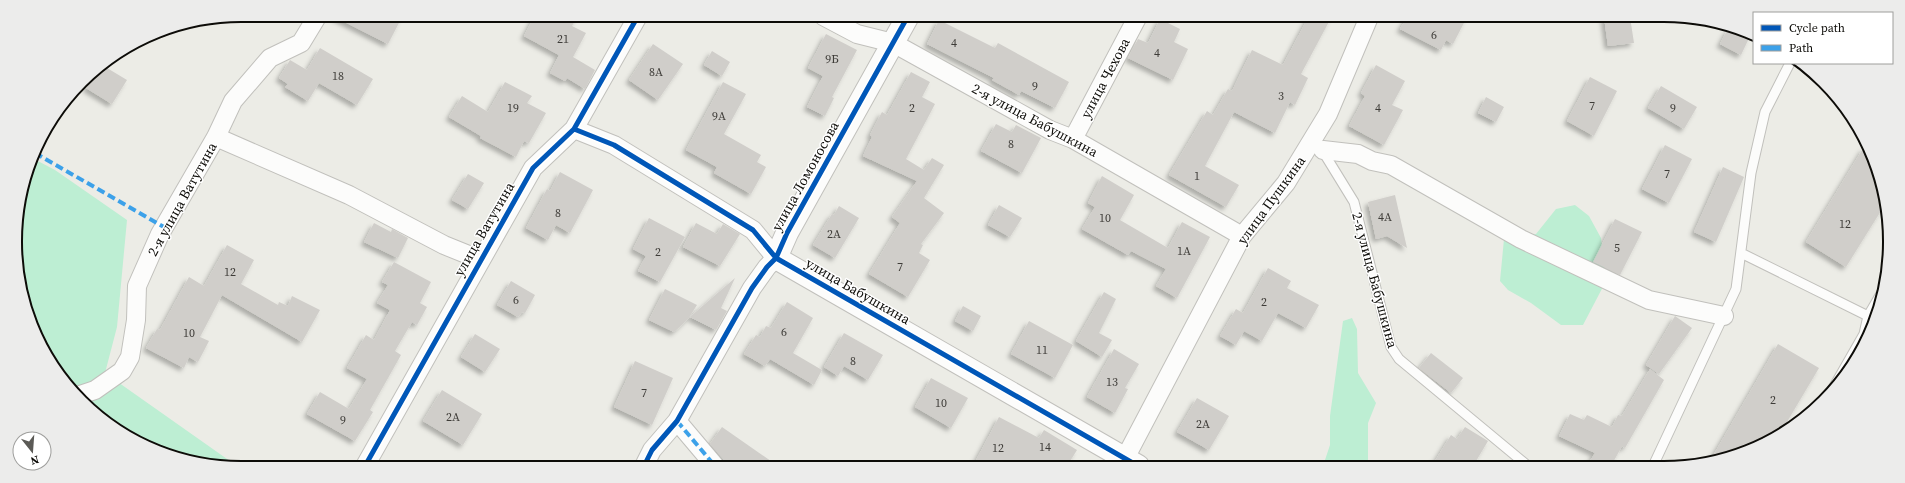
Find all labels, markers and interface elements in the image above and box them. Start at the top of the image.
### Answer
legend [1753,12,1893,64]
text: Cycle path [1789,20,1845,36]
house number: 6 [1431,27,1437,43]
house number: 21 [557,31,569,47]
street label: улица Чехова [1075,33,1135,122]
house number: 4 [951,35,957,51]
text: Path [1789,40,1813,56]
house number: 4 [1154,45,1160,61]
house number: 9Б [825,51,839,67]
house number: 8А [649,64,663,80]
house number: 18 [332,68,344,84]
street label: 2-я улица Бабушкина [968,78,1102,162]
house number: 9 [1032,78,1038,94]
house number: 3 [1278,88,1284,104]
house number: 7 [1589,98,1595,114]
house number: 19 [507,100,519,116]
house number: 2 [909,100,915,116]
house number: 4 [1375,100,1381,116]
house number: 9 [1670,100,1676,116]
house number: 9А [712,108,726,124]
street label: улица Ломоносова [766,117,844,235]
house number: 8 [1008,136,1014,152]
street label: 2-я улица Ватутина [142,138,222,260]
street label: улица Пушкина [1232,151,1310,248]
house number: 7 [1664,166,1670,182]
house number: 1 [1194,168,1200,184]
street label: улица Ватутина [449,178,519,280]
house number: 8 [555,205,561,221]
house number: 4А [1378,209,1392,225]
house number: 10 [1099,210,1111,226]
street label: 2-я улица Бабушкина [1347,210,1403,351]
house number: 12 [1839,216,1851,232]
house number: 2А [827,226,841,242]
house number: 5 [1614,240,1620,256]
house number: 1А [1177,243,1191,259]
house number: 2 [655,244,661,260]
street label: улица Бабушкина [802,253,915,330]
house number: 7 [897,259,903,275]
house number: 12 [224,264,236,280]
house number: 6 [513,292,519,308]
house number: 2 [1261,294,1267,310]
house number: 6 [781,324,787,340]
house number: 10 [183,325,195,341]
house number: 11 [1036,342,1048,358]
house number: 8 [850,353,856,369]
house number: 13 [1106,374,1118,390]
house number: 7 [641,385,647,401]
house number: 2 [1770,392,1776,408]
house number: 10 [935,395,947,411]
house number: 2А [446,409,460,425]
house number: 9 [340,412,346,428]
house number: 2А [1196,416,1210,432]
north arrow [12,431,52,471]
house number: 14 [1039,439,1051,455]
house number: 12 [992,440,1004,456]
text: N [29,452,41,468]

